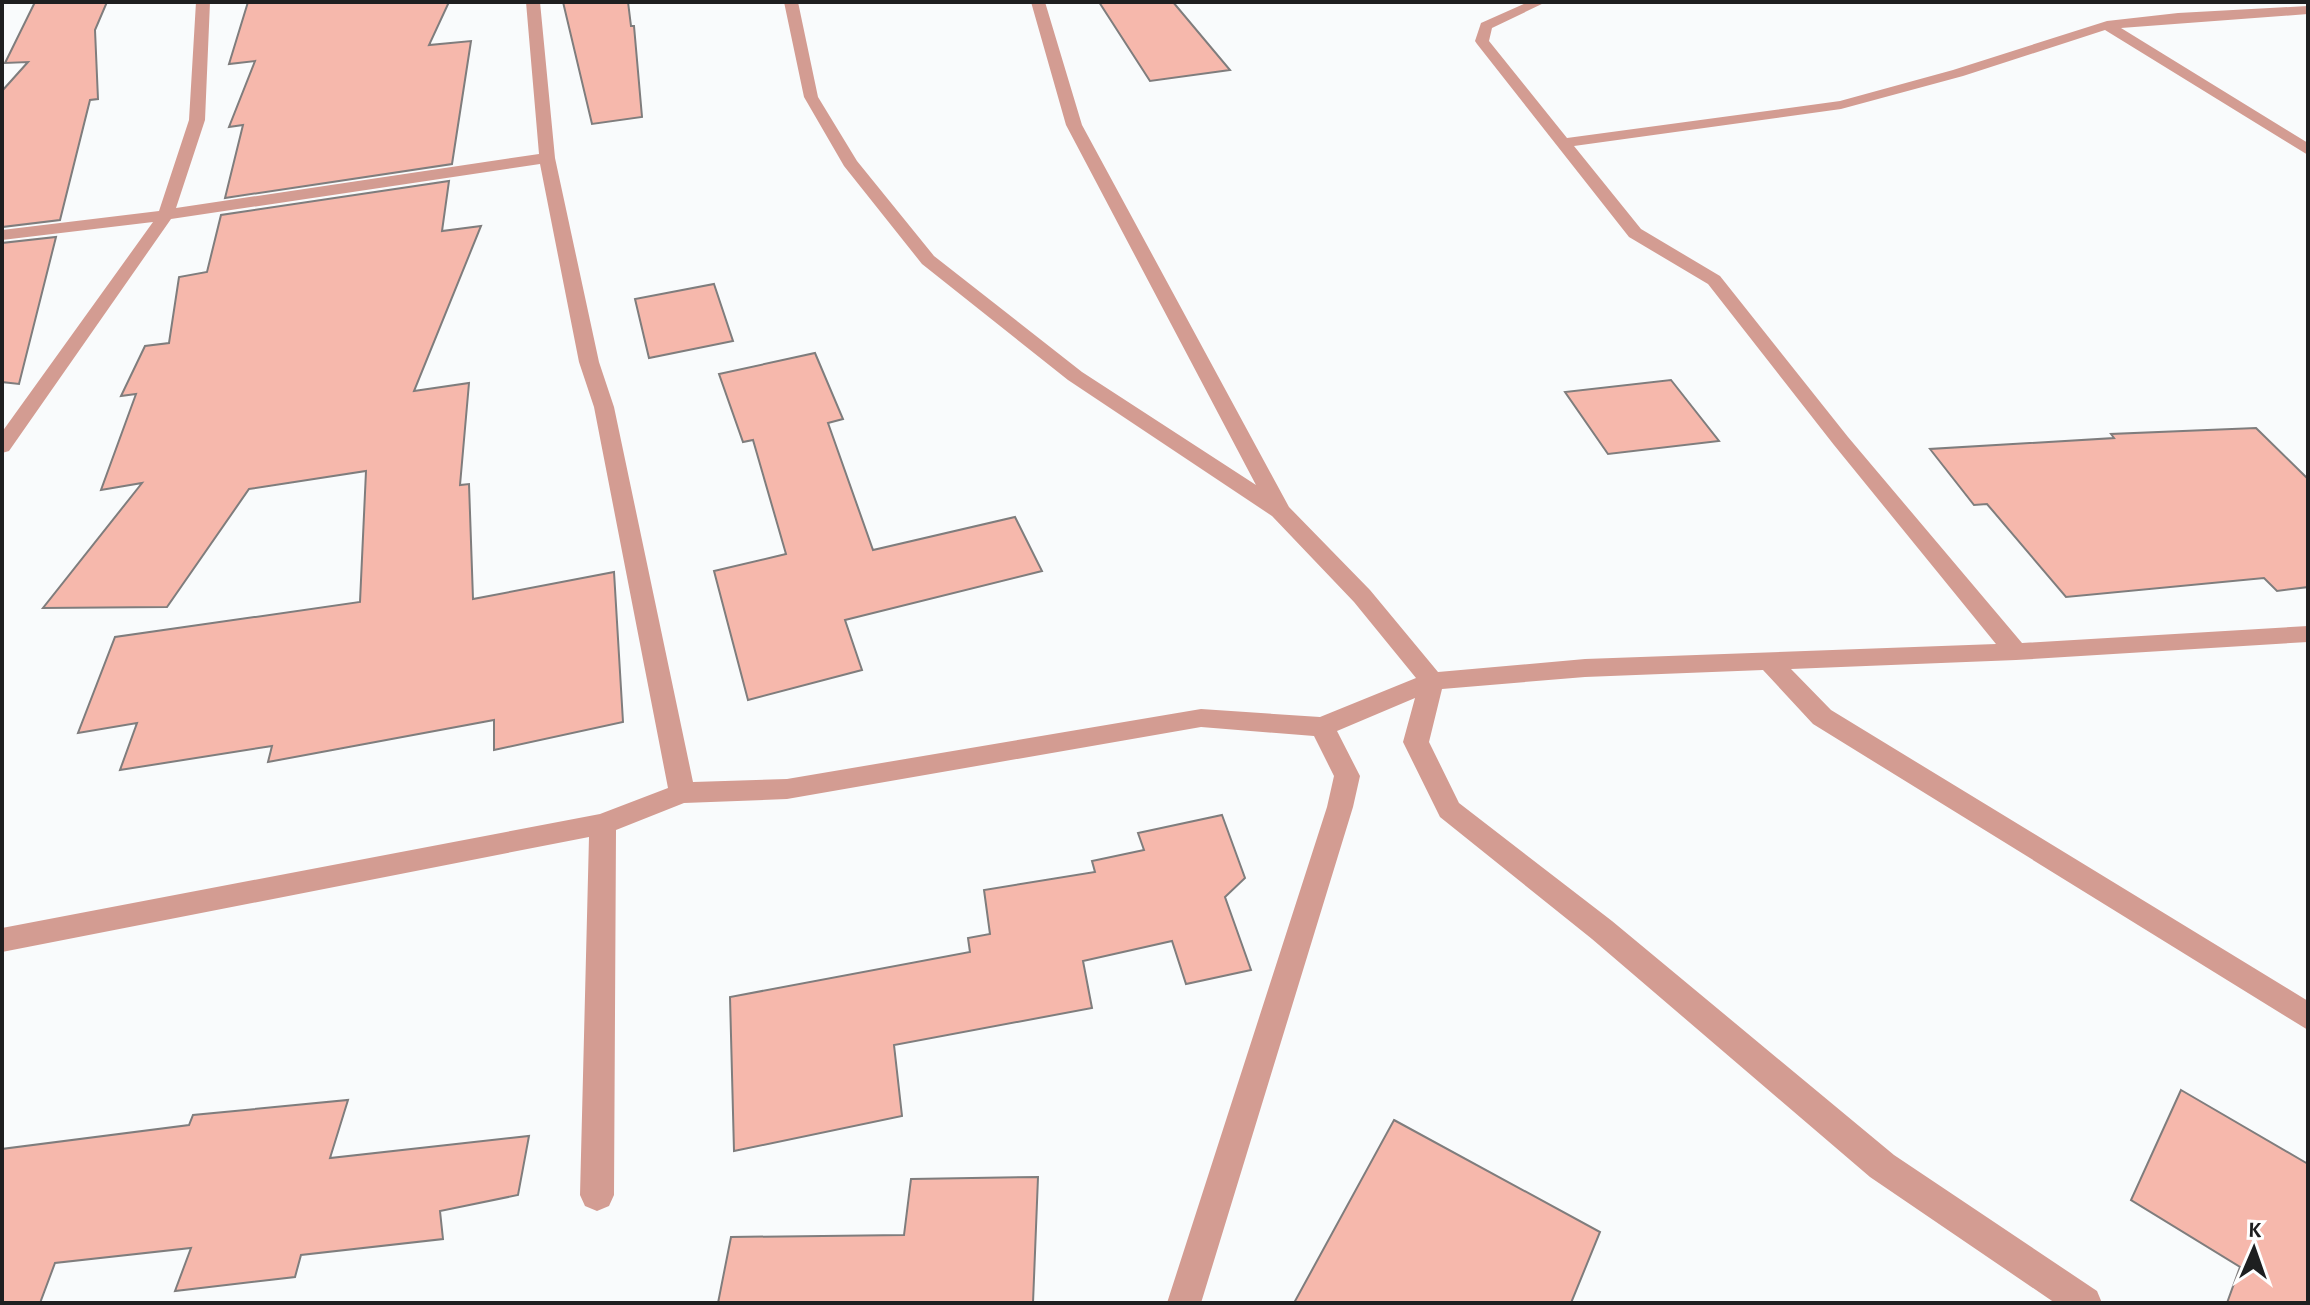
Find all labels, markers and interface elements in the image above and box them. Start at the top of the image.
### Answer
north arrow [2214,1209,2294,1289]
text: K [2248,1219,2263,1241]

